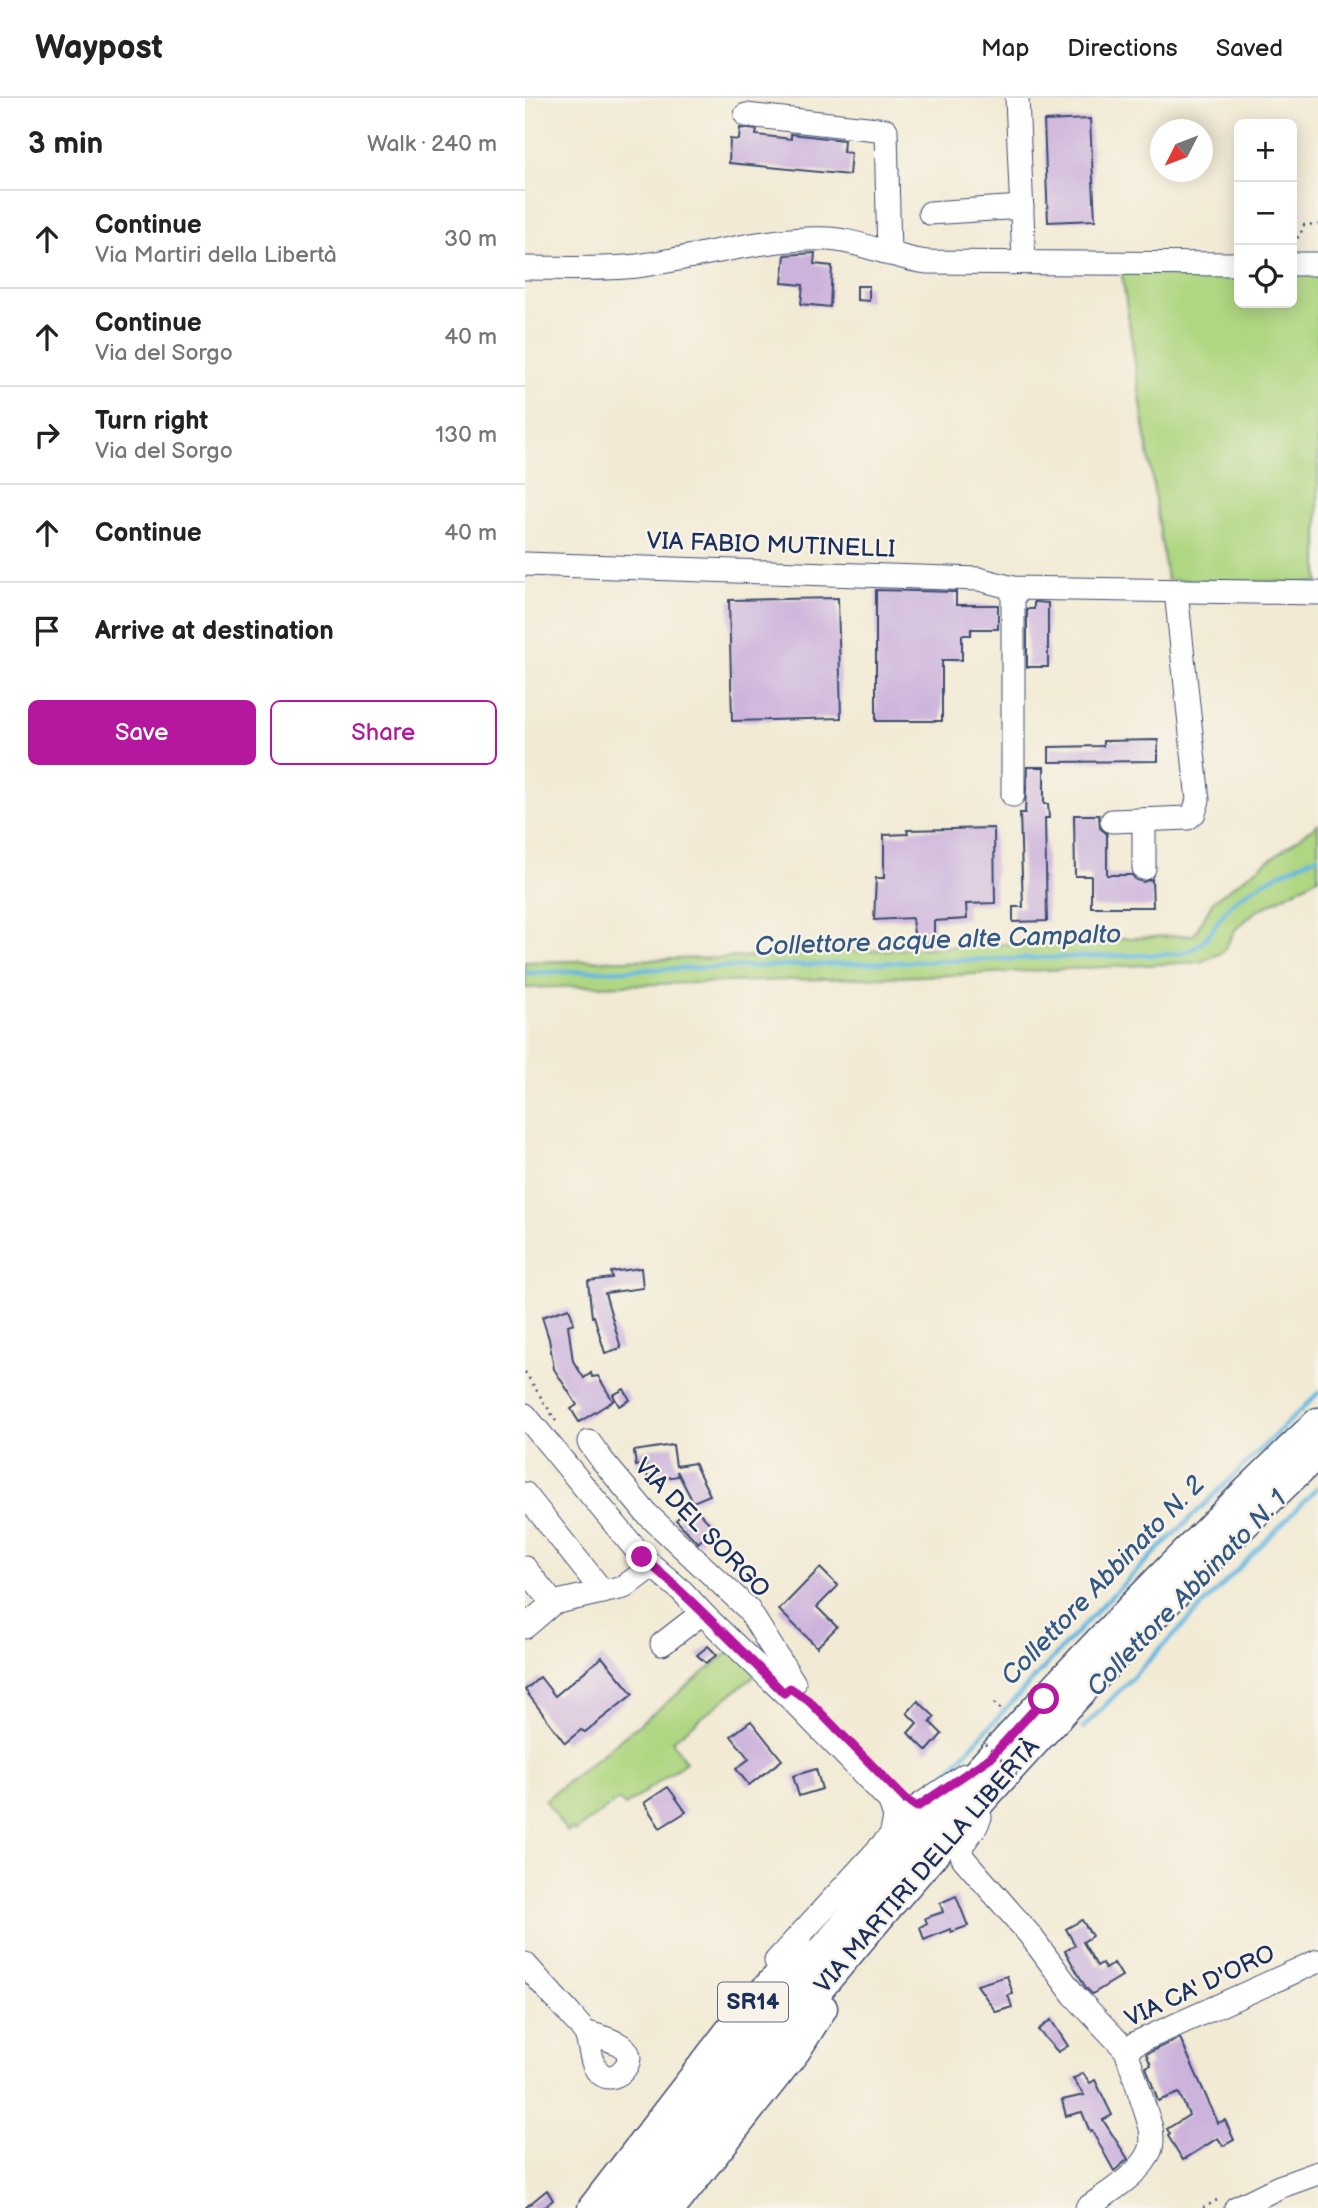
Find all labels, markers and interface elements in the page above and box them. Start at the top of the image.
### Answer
text: Waypost [35,28,163,68]
text: Map [981,34,1029,63]
text: Directions [1067,34,1178,63]
text: Saved [1216,34,1283,63]
north arrow [1150,119,1213,182]
map controls [1234,119,1297,308]
button: + [1234,119,1297,182]
text: 3 min [28,126,103,162]
text: Walk · 240 m [367,130,497,158]
button: − [1234,182,1297,245]
text: Continue [95,210,202,241]
icon: ahead [28,220,66,258]
text: 30 m [444,225,497,253]
text: Via Martiri della Libertà [95,241,337,269]
button: locate [1234,245,1297,308]
text: Continue [95,308,202,339]
icon: ahead [28,318,66,356]
text: 40 m [444,323,497,351]
text: Via del Sorgo [95,339,233,367]
text: Turn right [95,406,208,437]
icon: right [28,416,66,454]
text: 130 m [435,421,497,449]
text: Via del Sorgo [95,437,233,465]
icon: ahead [28,514,66,552]
text: Continue [95,518,202,549]
text: 40 m [444,519,497,547]
street label: VIA FABIO MUTINELLI [646,526,896,564]
icon: arrive [28,612,66,650]
text: Arrive at destination [95,616,334,647]
button: Save [28,700,256,765]
button: Share [270,700,497,765]
water label: Collettore acque alte Campalto [754,919,1122,963]
street label: VIA DEL SORGO [628,1452,776,1604]
water label: Collettore Abbinato N. 2 [995,1470,1211,1692]
water label: Collettore Abbinato N. 1 [1081,1484,1294,1703]
route end [626,1541,657,1572]
route start [1028,1683,1059,1714]
street label: VIA MARTIRI DELLA LIBERTÀ [808,1732,1046,1999]
street label: VIA CA' D'ORO [1120,1939,1280,2033]
road number: SR14 [718,1982,788,2022]

